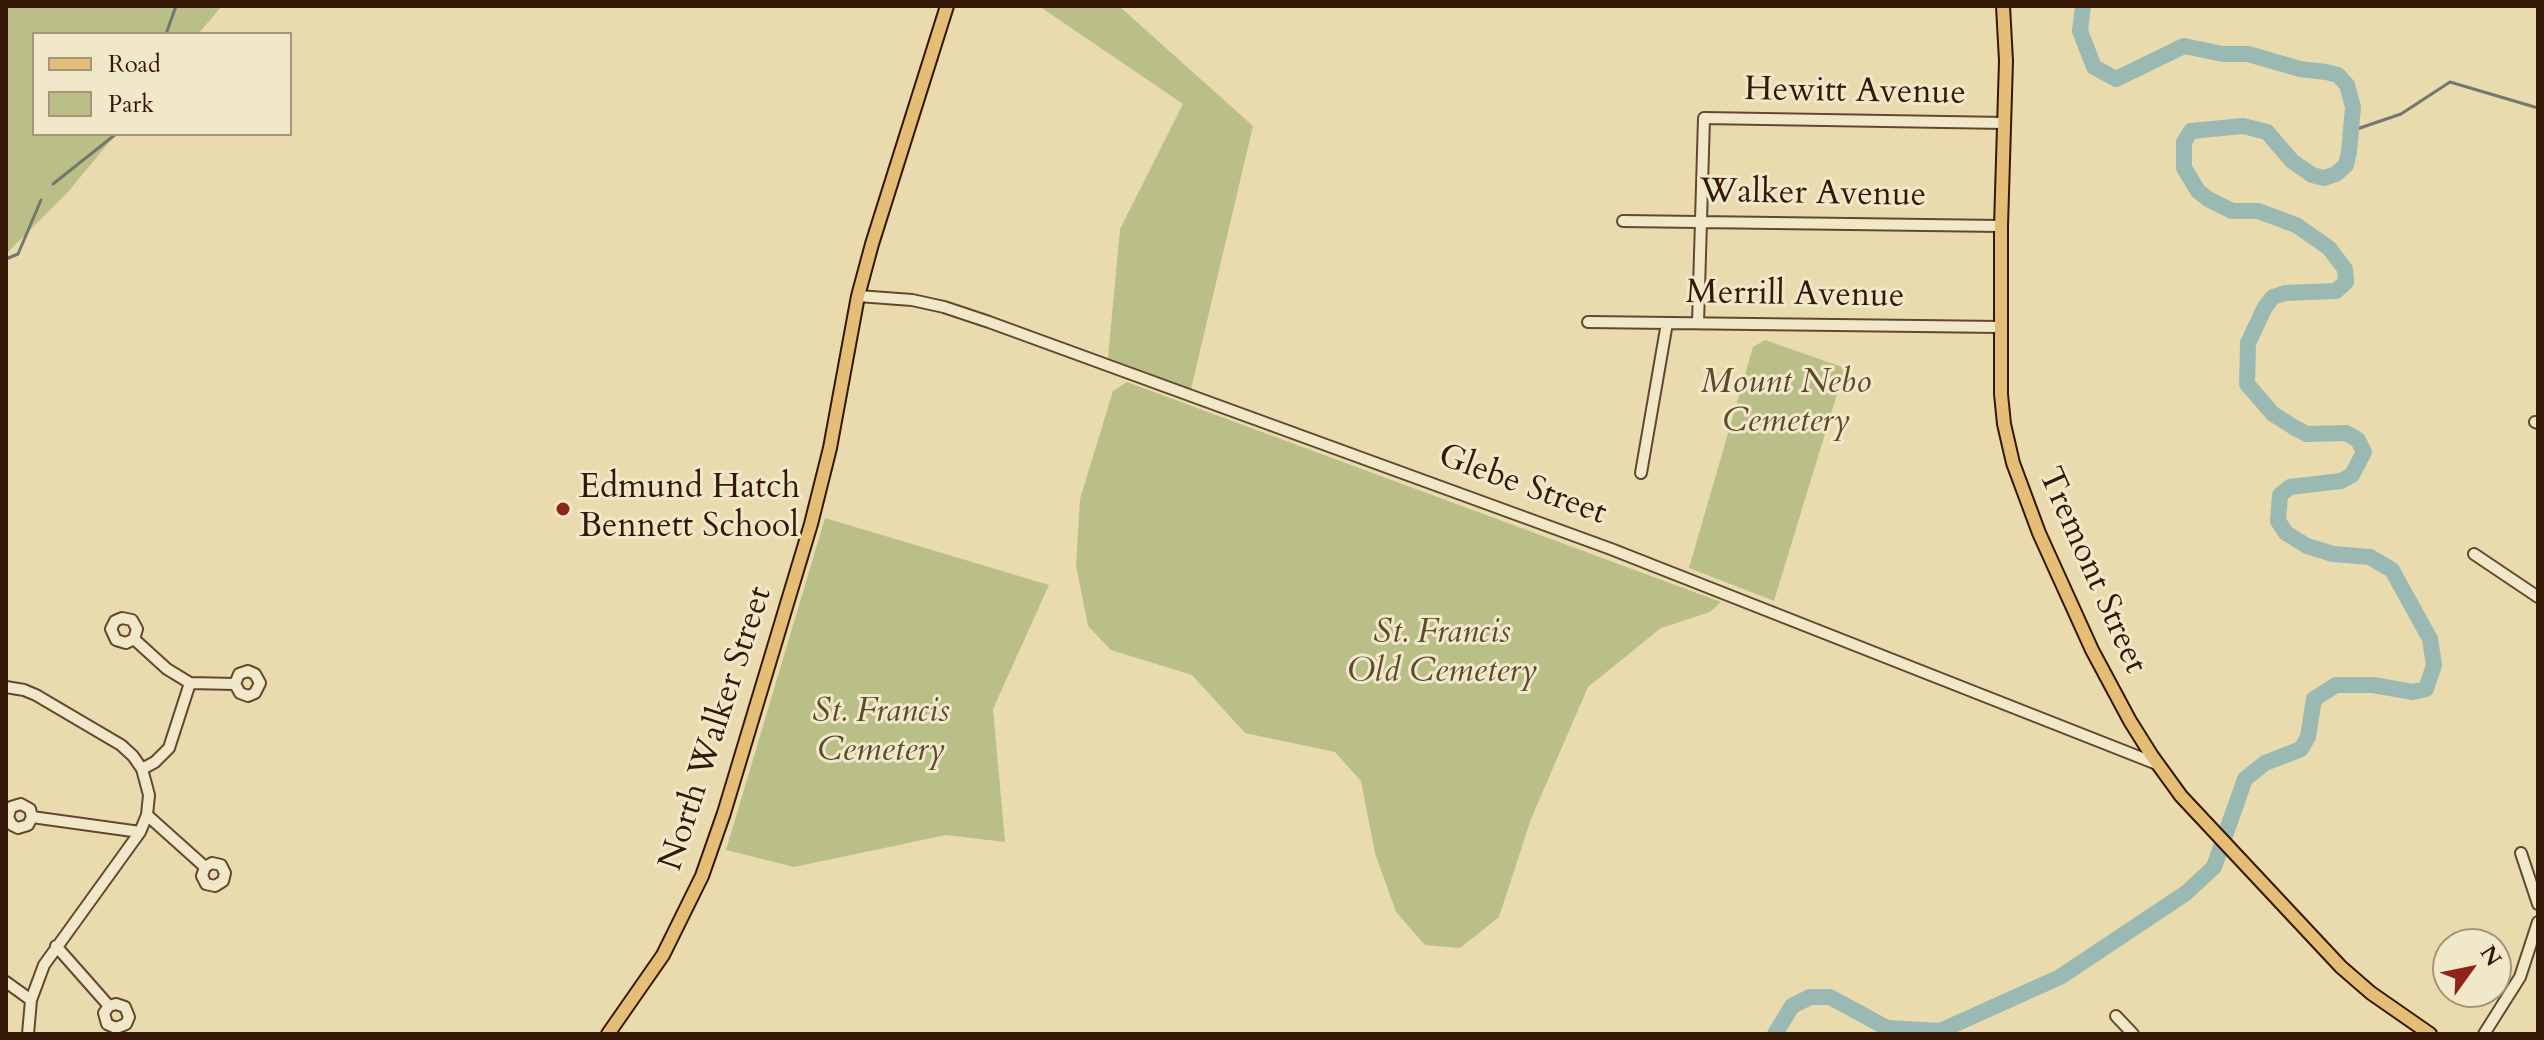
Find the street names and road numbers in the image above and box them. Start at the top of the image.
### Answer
street label: Hewitt Avenue [1744,71,1966,115]
street label: Walker Avenue [1700,173,1926,217]
street label: Merrill Avenue [1685,274,1905,318]
street label: Glebe Street [1433,437,1611,535]
street label: Tremont Street [2027,462,2155,680]
street label: North Walker Street [652,582,782,876]

